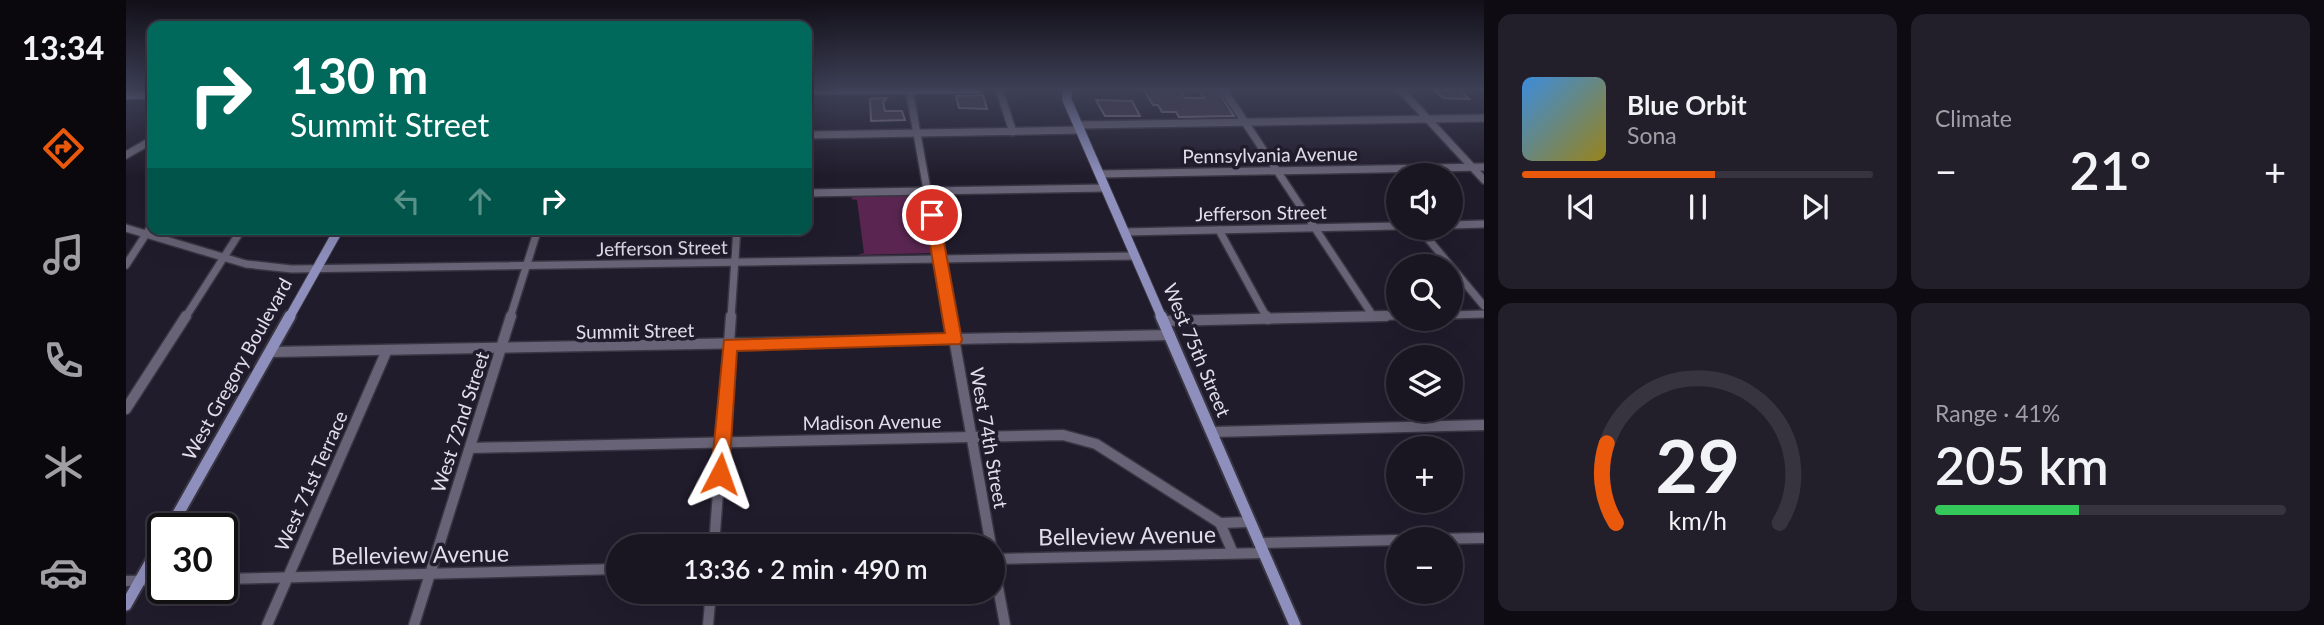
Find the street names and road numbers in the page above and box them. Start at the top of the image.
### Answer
street label: Pennsylvania Avenue [1182,141,1358,168]
street label: Jefferson Street [1195,200,1327,225]
street label: Jefferson Street [596,235,728,260]
street label: West Gregory Boulevard [177,274,296,464]
street label: West 75th Street [1159,280,1236,420]
street label: Summit Street [576,318,694,343]
street label: West 72nd Street [426,348,493,495]
street label: West 74th Street [966,366,1013,510]
street label: West 71st Terrace [269,407,352,554]
street label: Madison Avenue [802,409,942,434]
street label: Belleview Avenue [1038,519,1216,551]
street label: Belleview Avenue [331,538,509,570]

